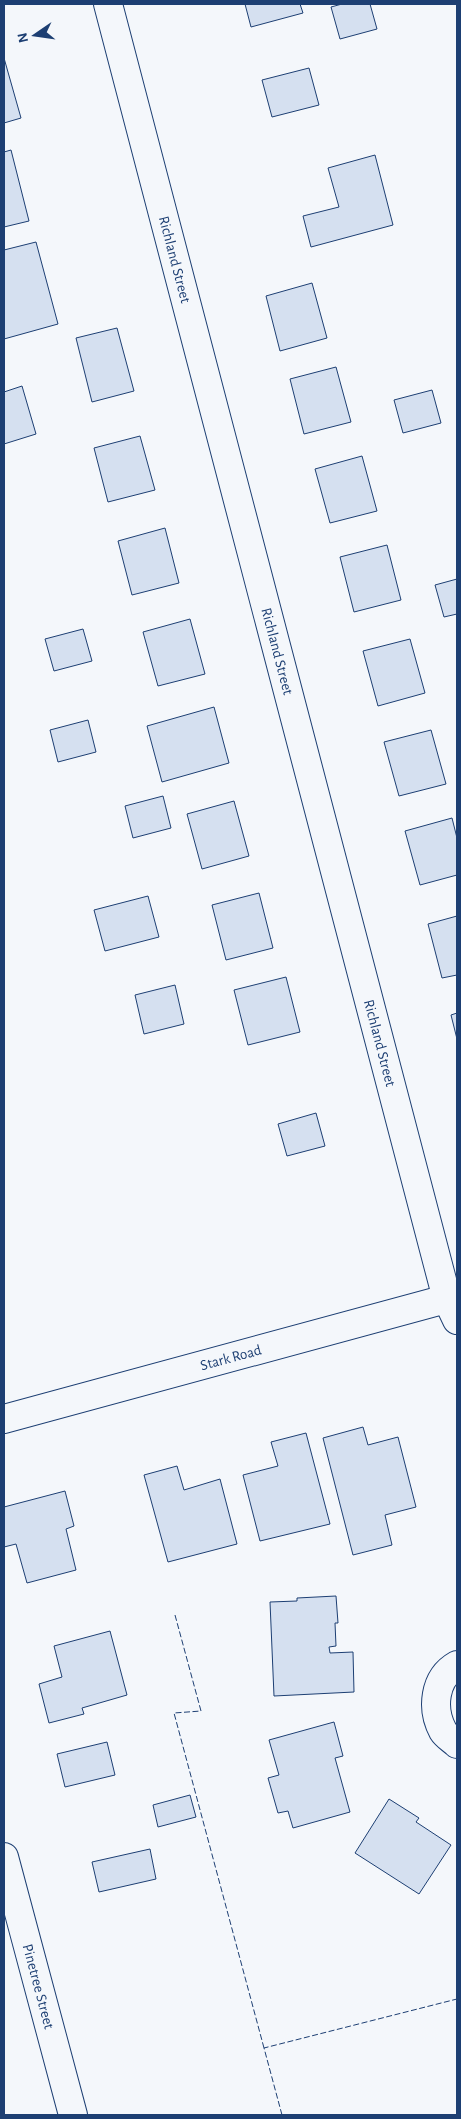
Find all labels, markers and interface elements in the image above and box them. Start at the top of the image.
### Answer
north arrow [10,10,60,60]
text: N [15,31,31,44]
street label: Richland Street [156,214,193,305]
street label: Richland Street [259,606,296,697]
street label: Richland Street [361,998,399,1088]
street label: Stark Road [199,1342,263,1373]
street label: Pinetree Street [20,1942,57,2031]

